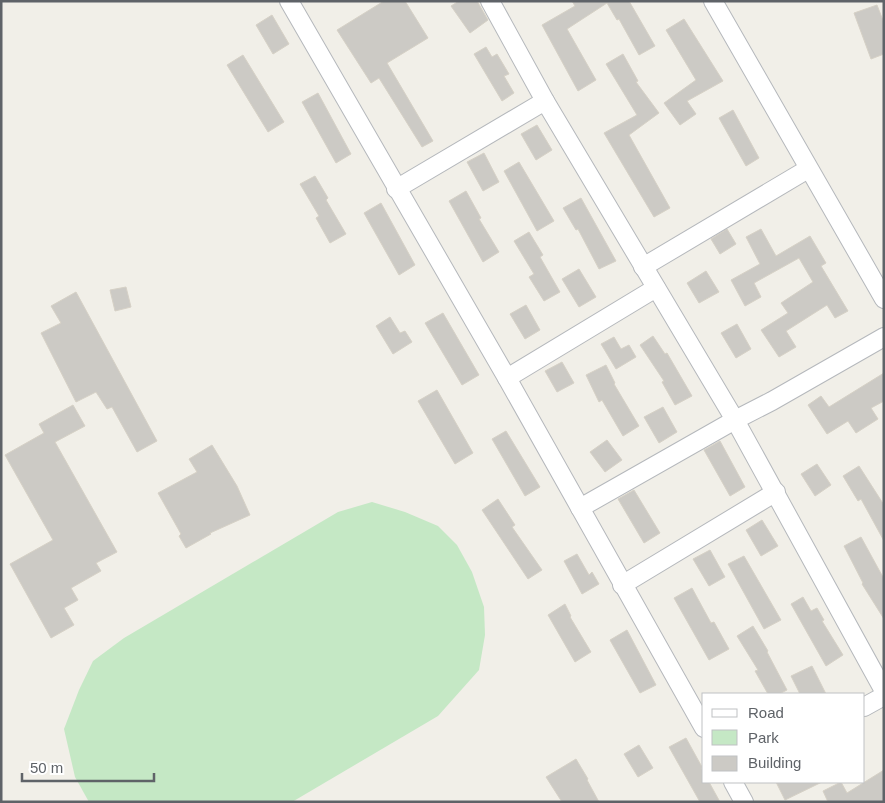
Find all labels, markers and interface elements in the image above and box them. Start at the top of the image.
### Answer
legend [702,693,865,783]
text: Road [748,704,784,721]
text: Park [748,729,779,746]
scale bar [22,750,155,782]
text: Building [748,754,801,771]
text: 50 m [30,759,63,776]

